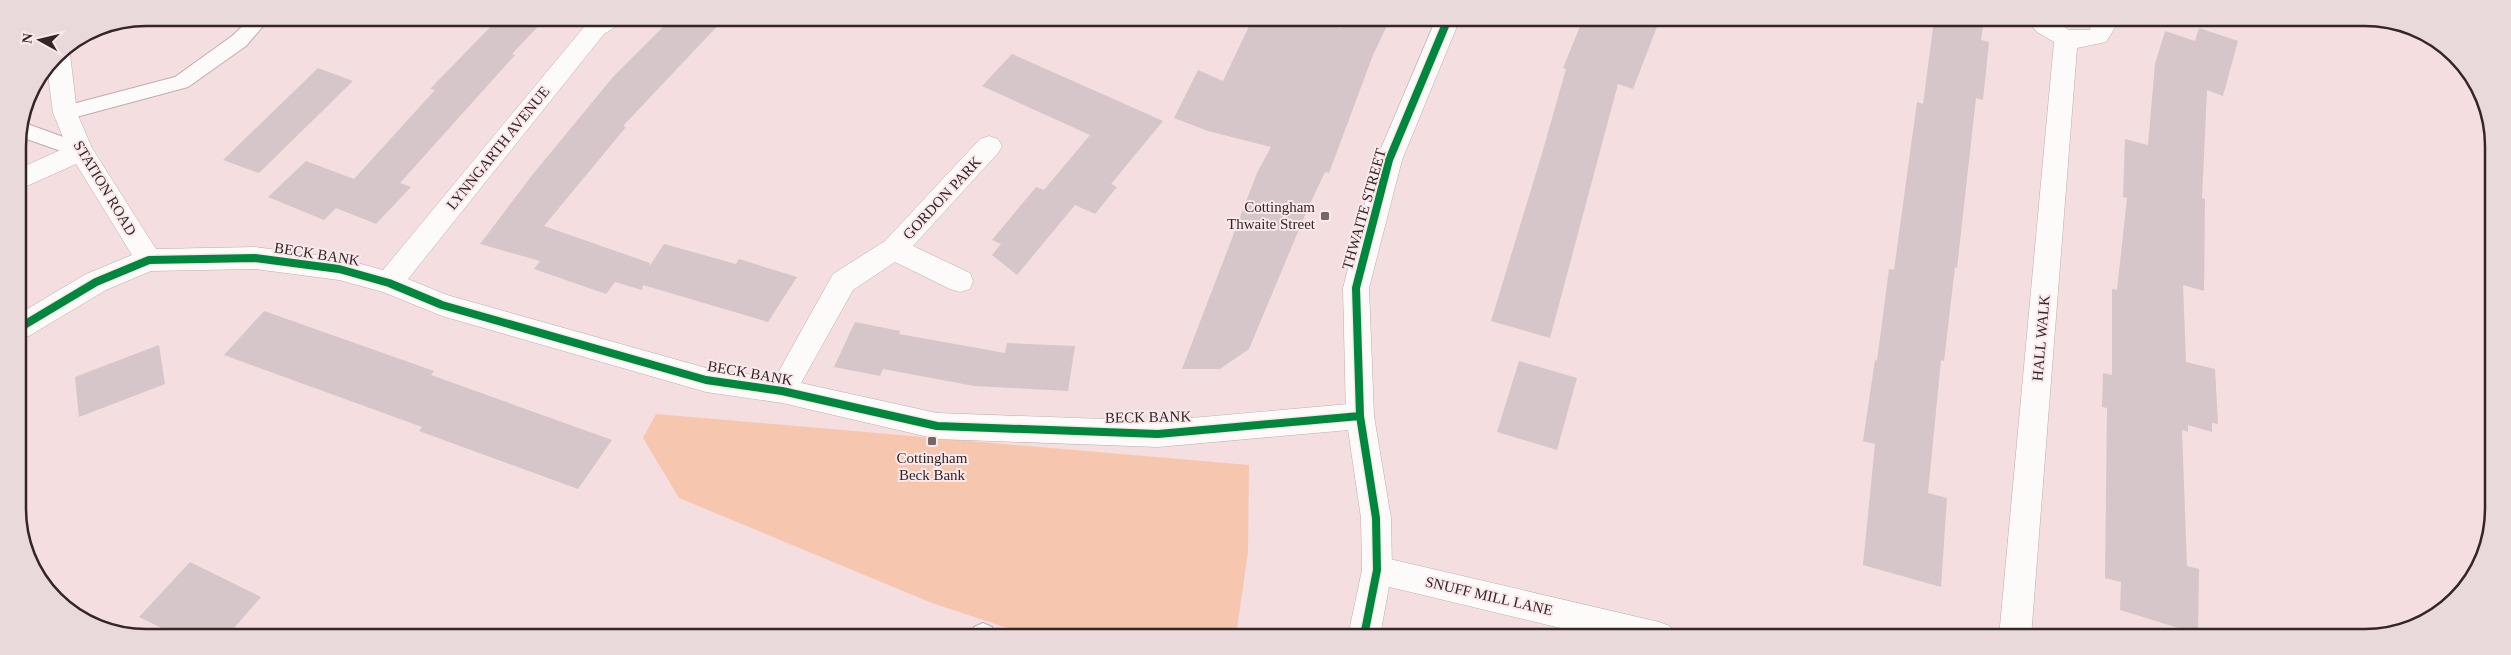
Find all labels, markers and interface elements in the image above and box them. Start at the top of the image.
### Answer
north arrow [15,15,65,65]
text: N [19,32,36,44]
street label: LYNNGARTH AVENUE [443,83,553,213]
street label: STATION ROAD [70,138,140,238]
street label: THWAITE STREET [1339,147,1389,271]
street label: GORDON PARK [900,153,984,242]
place label: Cottingham Thwaite Street [1227,199,1316,232]
marker: Cottingham Thwaite Street [1319,210,1331,222]
street label: BECK BANK [273,239,361,269]
street label: HALL WALK [2029,294,2053,382]
street label: BECK BANK [706,358,794,388]
street label: BECK BANK [1105,408,1191,426]
marker: Cottingham Beck Bank [926,435,938,447]
place label: Cottingham Beck Bank [897,450,968,483]
street label: SNUFF MILL LANE [1424,574,1554,618]

